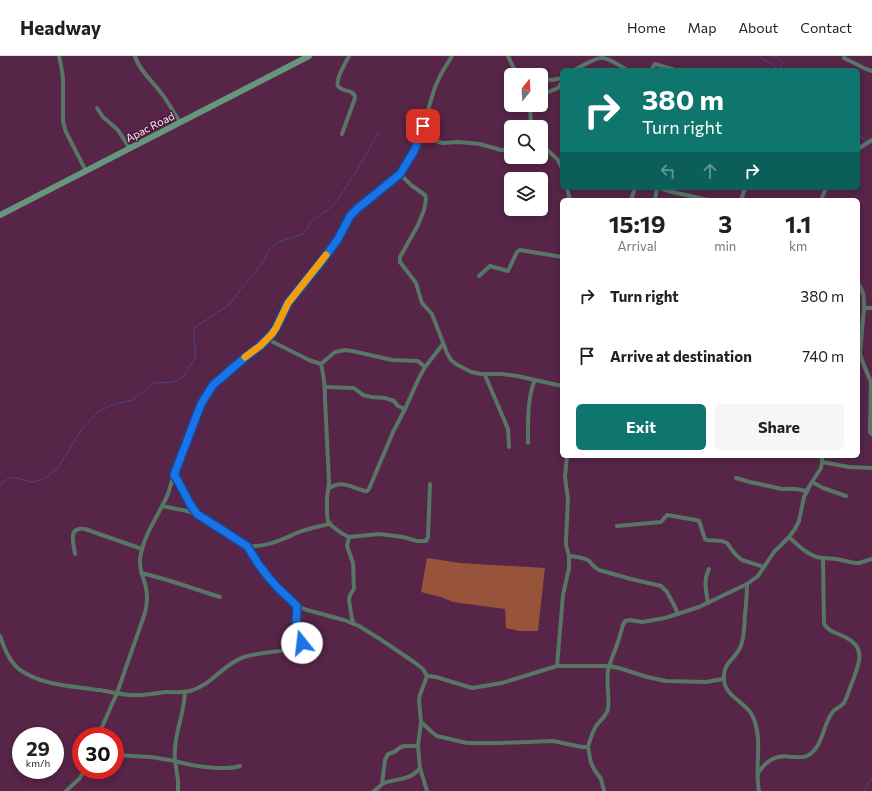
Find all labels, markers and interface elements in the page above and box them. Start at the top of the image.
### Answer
text: Headway [20,16,101,39]
text: Home [627,19,666,36]
text: Map [688,19,716,36]
text: About [738,19,778,36]
text: Contact [800,19,852,36]
north arrow [504,68,548,112]
map controls [504,68,548,216]
text: 380 m [642,82,724,116]
icon: right [576,84,628,136]
street label: Apac Road [123,109,176,144]
pin [406,109,440,143]
icon: arrive [412,115,434,137]
text: Turn right [642,116,722,138]
button: search [504,120,548,164]
icon: left [657,160,679,182]
icon: ahead [699,160,721,182]
icon: right [741,160,763,182]
button: layers [504,172,548,216]
text: 15:19 [609,209,666,238]
text: 3 [718,209,732,238]
text: 1.1 [785,209,811,238]
text: Arrival [617,238,657,254]
text: min [714,238,736,254]
text: km [789,238,807,254]
icon: right [576,285,598,307]
text: Turn right [610,287,679,305]
text: 380 m [801,287,844,305]
icon: arrive [576,345,598,367]
text: Arrive at destination [610,347,752,365]
text: 740 m [802,347,844,365]
button: Exit [576,404,706,450]
button: Share [714,404,844,450]
position arrow [281,622,323,664]
speed limit sign: 30 [72,727,124,779]
text: 29 [26,736,50,760]
text: km/h [26,757,50,769]

